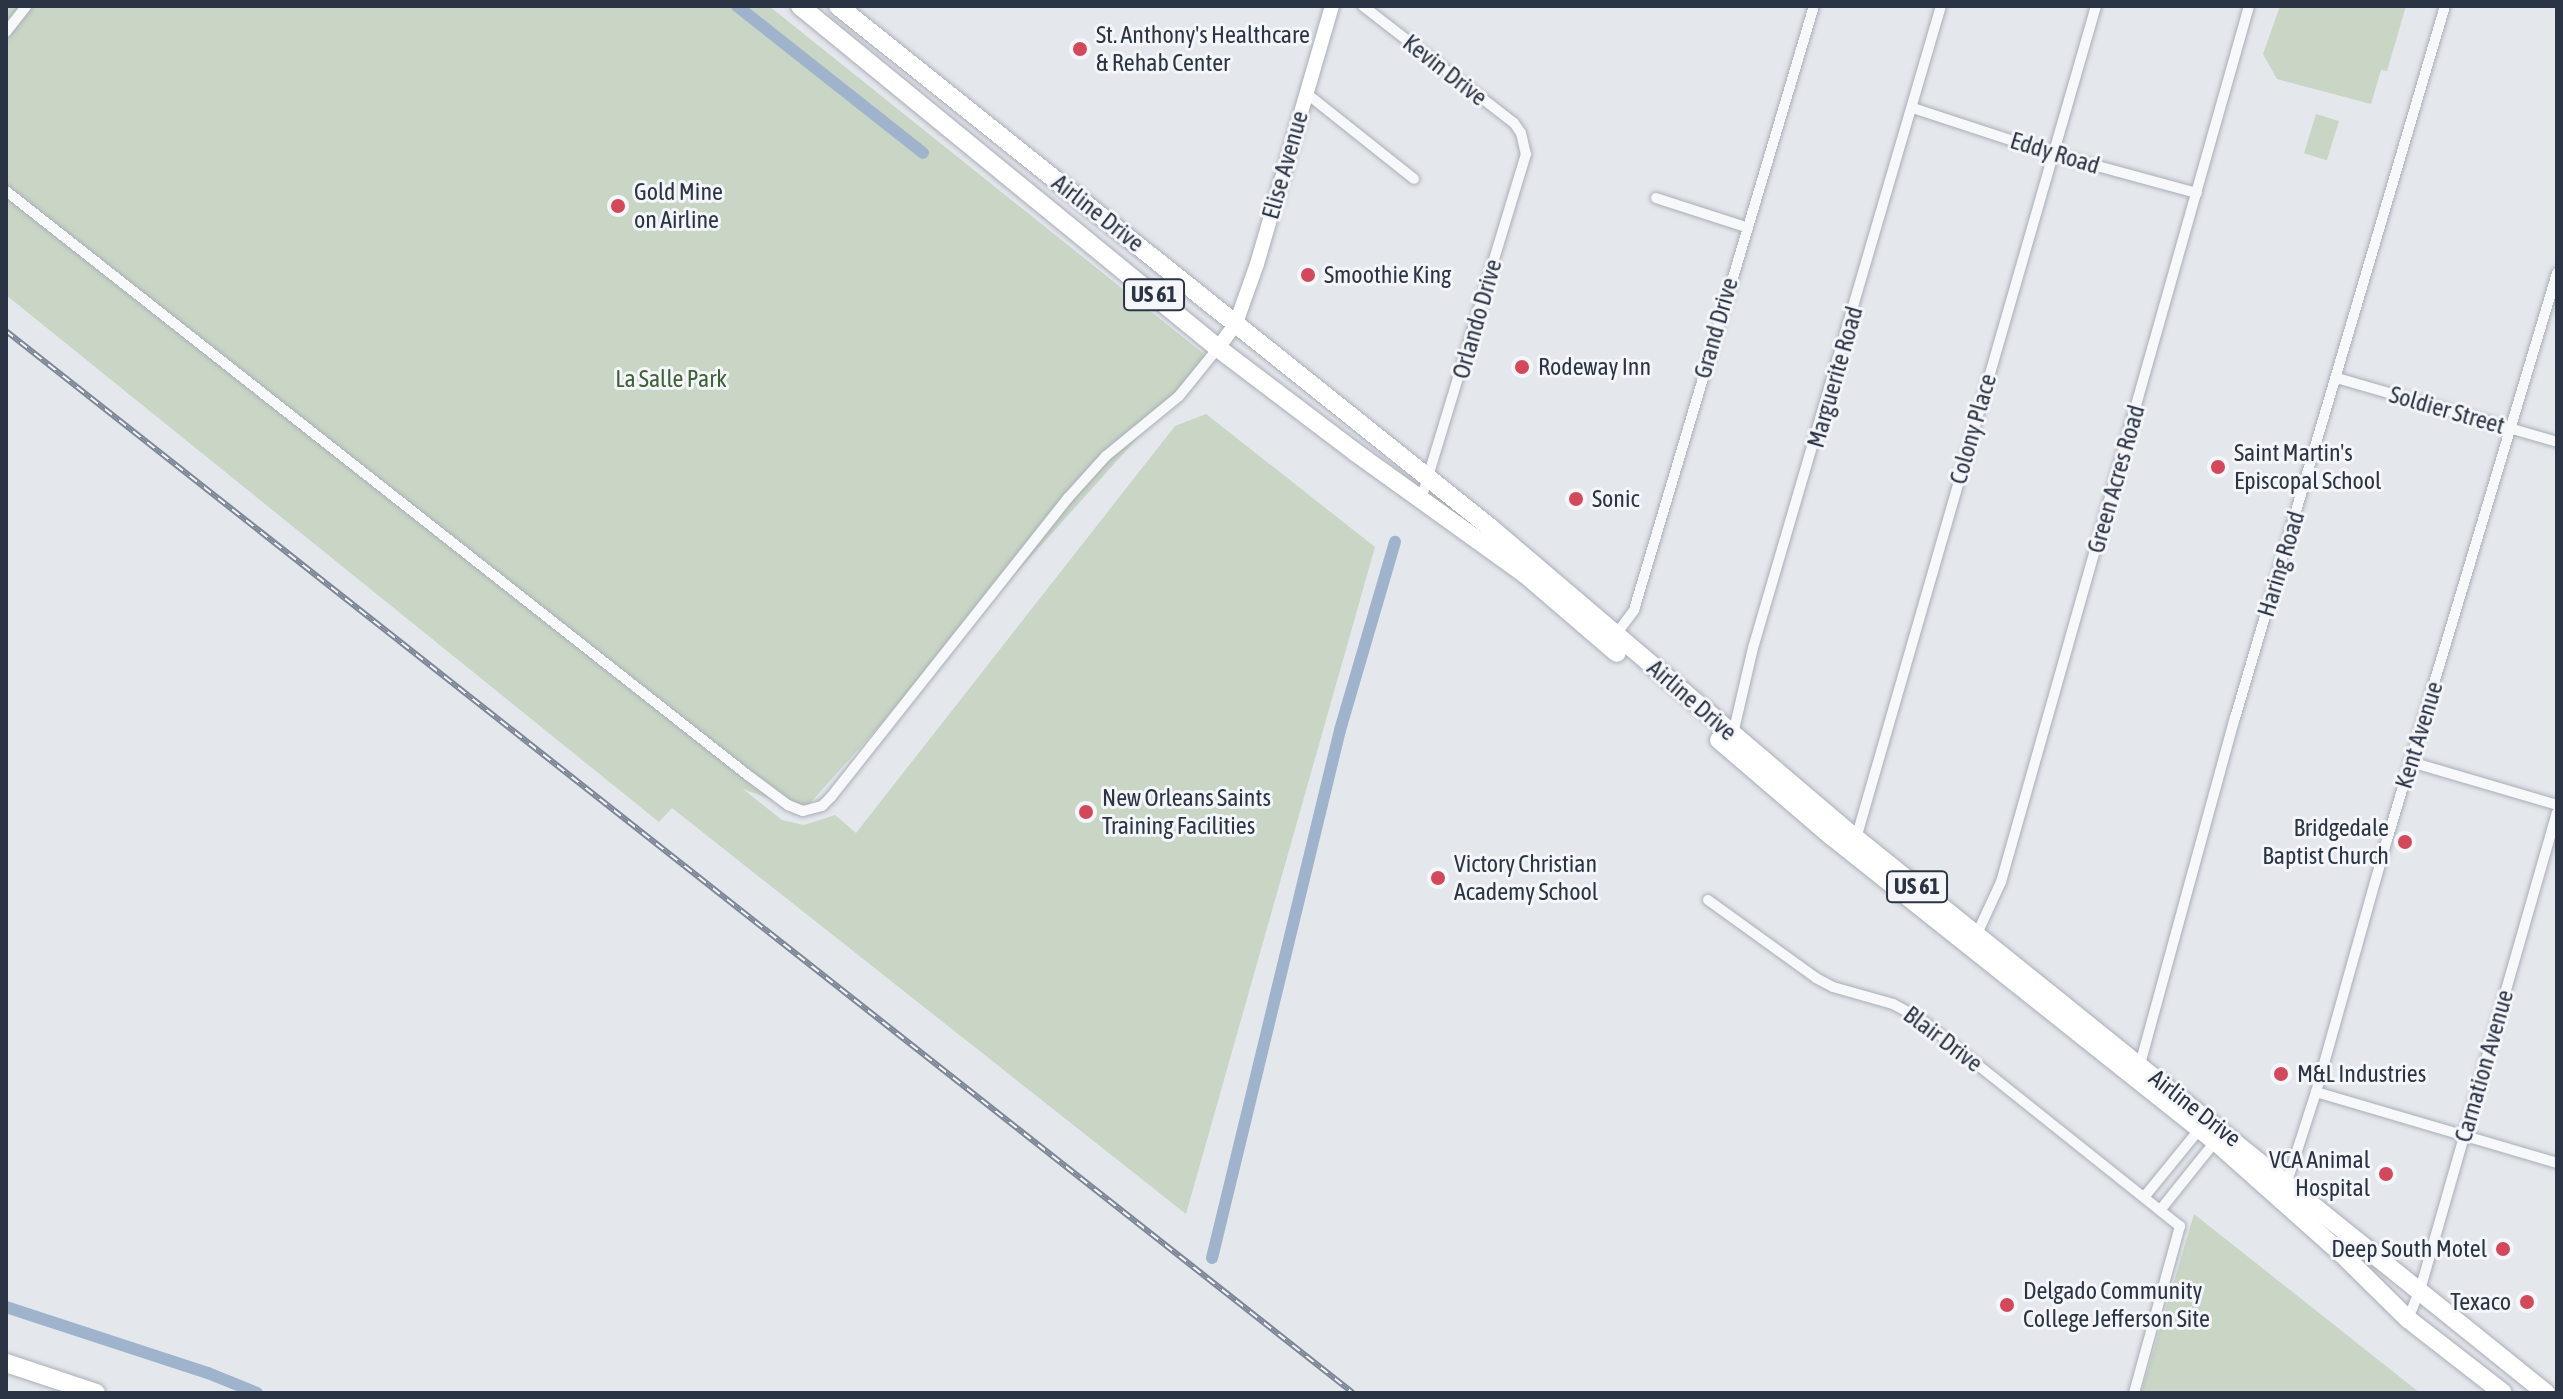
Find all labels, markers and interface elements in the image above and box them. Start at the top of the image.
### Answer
place label: St. Anthony's Healthcare & Rehab Center [1096,21,1310,77]
street label: Kevin Drive [1397,28,1493,112]
marker: St. Anthony's Healthcare & Rehab Center [1071,40,1089,58]
street label: Elise Avenue [1256,108,1314,222]
street label: Eddy Road [2007,126,2103,180]
street label: Airline Drive [1046,168,1150,258]
place label: Gold Mine on Airline [634,178,723,234]
marker: Gold Mine on Airline [609,197,627,215]
street label: Orlando Drive [1446,256,1508,382]
place label: Smoothie King [1324,261,1451,289]
marker: Smoothie King [1299,266,1317,284]
street label: Grand Drive [1688,274,1744,382]
road number: US 61 [1122,277,1186,313]
street label: Marguerite Road [1801,303,1869,451]
place label: Rodeway Inn [1538,353,1651,381]
marker: Rodeway Inn [1513,358,1531,376]
park label: La Salle Park [615,365,727,393]
street label: Colony Place [1944,371,2002,487]
street label: Soldier Street [2386,380,2508,440]
street label: Green Acres Road [2081,402,2151,556]
place label: Saint Martin's Episcopal School [2234,439,2381,495]
marker: Saint Martin's Episcopal School [2209,458,2227,476]
place label: Sonic [1592,485,1639,513]
marker: Sonic [1567,490,1585,508]
street label: Haring Road [2251,508,2311,620]
street label: Airline Drive [1642,653,1742,747]
street label: Kent Avenue [2389,678,2449,792]
place label: New Orleans Saints Training Facilities [1102,784,1271,840]
marker: New Orleans Saints Training Facilities [1077,803,1095,821]
place label: Bridgedale Baptist Church [2262,814,2389,870]
marker: Bridgedale Baptist Church [2396,833,2414,851]
place label: Victory Christian Academy School [1454,850,1598,906]
marker: Victory Christian Academy School [1429,869,1447,887]
road number: US 61 [1885,869,1949,905]
street label: Carnation Avenue [2449,987,2519,1145]
street label: Blair Drive [1898,1000,1988,1078]
place label: M&L Industries [2297,1060,2426,1088]
street label: Airline Drive [2143,1063,2247,1153]
marker: M&L Industries [2272,1065,2290,1083]
place label: VCA Animal Hospital [2269,1146,2370,1202]
marker: VCA Animal Hospital [2377,1165,2395,1183]
place label: Deep South Motel [2331,1235,2487,1263]
marker: Deep South Motel [2494,1240,2512,1258]
place label: Delgado Community College Jefferson Site [2023,1277,2210,1333]
place label: Texaco [2450,1288,2511,1316]
marker: Texaco [2518,1293,2536,1311]
marker: Delgado Community College Jefferson Site [1998,1296,2016,1314]

